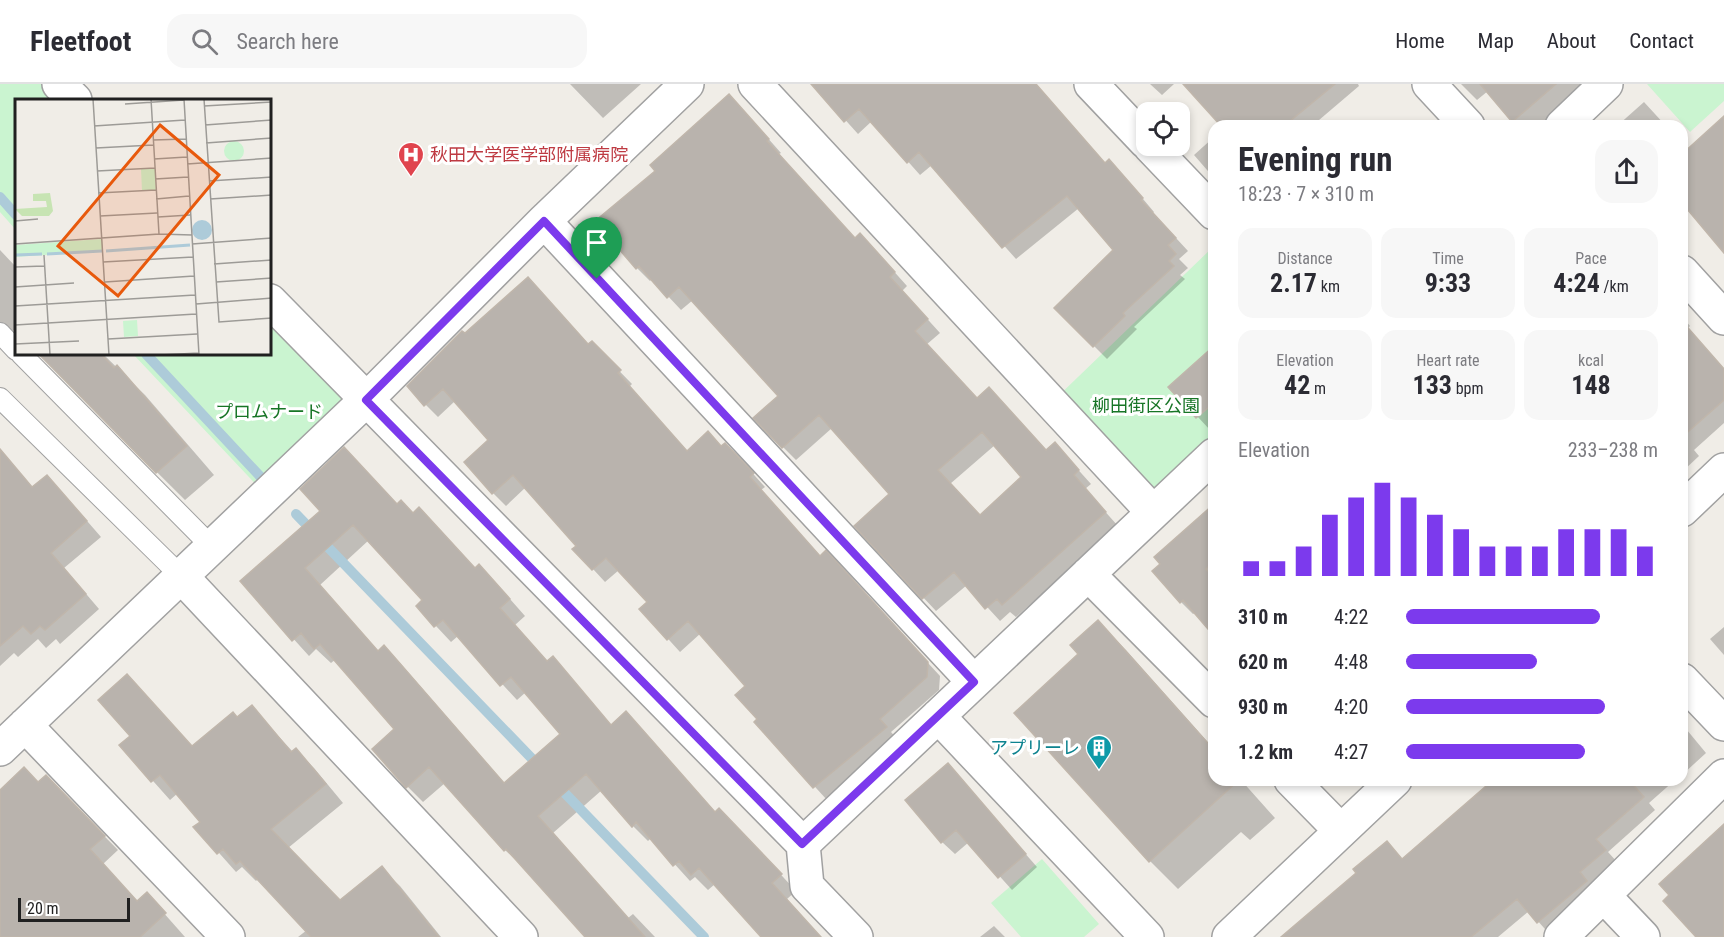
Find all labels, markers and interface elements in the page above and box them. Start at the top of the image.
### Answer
search box [167,14,587,68]
text: Fleetfoot [30,25,131,58]
icon: search [188,25,221,58]
text: Search here [236,29,339,54]
text: Home [1395,29,1445,53]
text: Map [1478,29,1514,53]
text: About [1547,29,1596,53]
text: Contact [1629,29,1694,53]
inset map [15,99,272,356]
map controls [1136,102,1190,156]
button: locate [1136,102,1190,156]
hospital icon: 秋田大学医学部附属病院 [396,140,426,178]
text: Evening run [1238,140,1393,179]
button: share [1595,140,1658,203]
place label: 秋田大学医学部附属病院 [430,144,628,165]
text: 18:23 · 7 × 310 m [1238,182,1374,206]
pin [571,217,622,279]
icon: arrive [580,226,613,259]
text: Distance [1277,249,1333,268]
text: Time [1432,249,1464,268]
text: Pace [1575,249,1607,268]
text: 2.17 [1270,268,1317,298]
text: 9:33 [1425,268,1471,298]
text: 4:24 [1553,268,1600,298]
text: km [1317,277,1340,296]
text: /km [1600,277,1629,296]
text: Elevation [1276,351,1334,370]
text: Heart rate [1416,351,1480,370]
text: kcal [1578,351,1604,370]
text: 42 [1284,370,1310,400]
text: 133 [1413,370,1452,400]
text: 148 [1571,370,1611,400]
text: m [1310,379,1326,398]
text: bpm [1452,379,1483,398]
park label: 柳田街区公園 [1092,395,1200,416]
park label: プロムナード [215,401,323,422]
text: Elevation [1238,438,1310,462]
text: 233–238 m [1568,438,1658,462]
text: 310 m [1238,605,1288,629]
text: 4:22 [1334,605,1368,629]
text: 620 m [1238,650,1288,674]
text: 4:48 [1334,650,1368,674]
text: 930 m [1238,695,1288,719]
text: 4:20 [1334,695,1368,719]
building icon: アプリーレ [1084,733,1114,771]
place label: アプリーレ [990,737,1080,758]
text: 1.2 km [1238,740,1293,764]
text: 4:27 [1334,740,1368,764]
scale bar [18,895,130,922]
text: 20 m [27,899,59,918]

